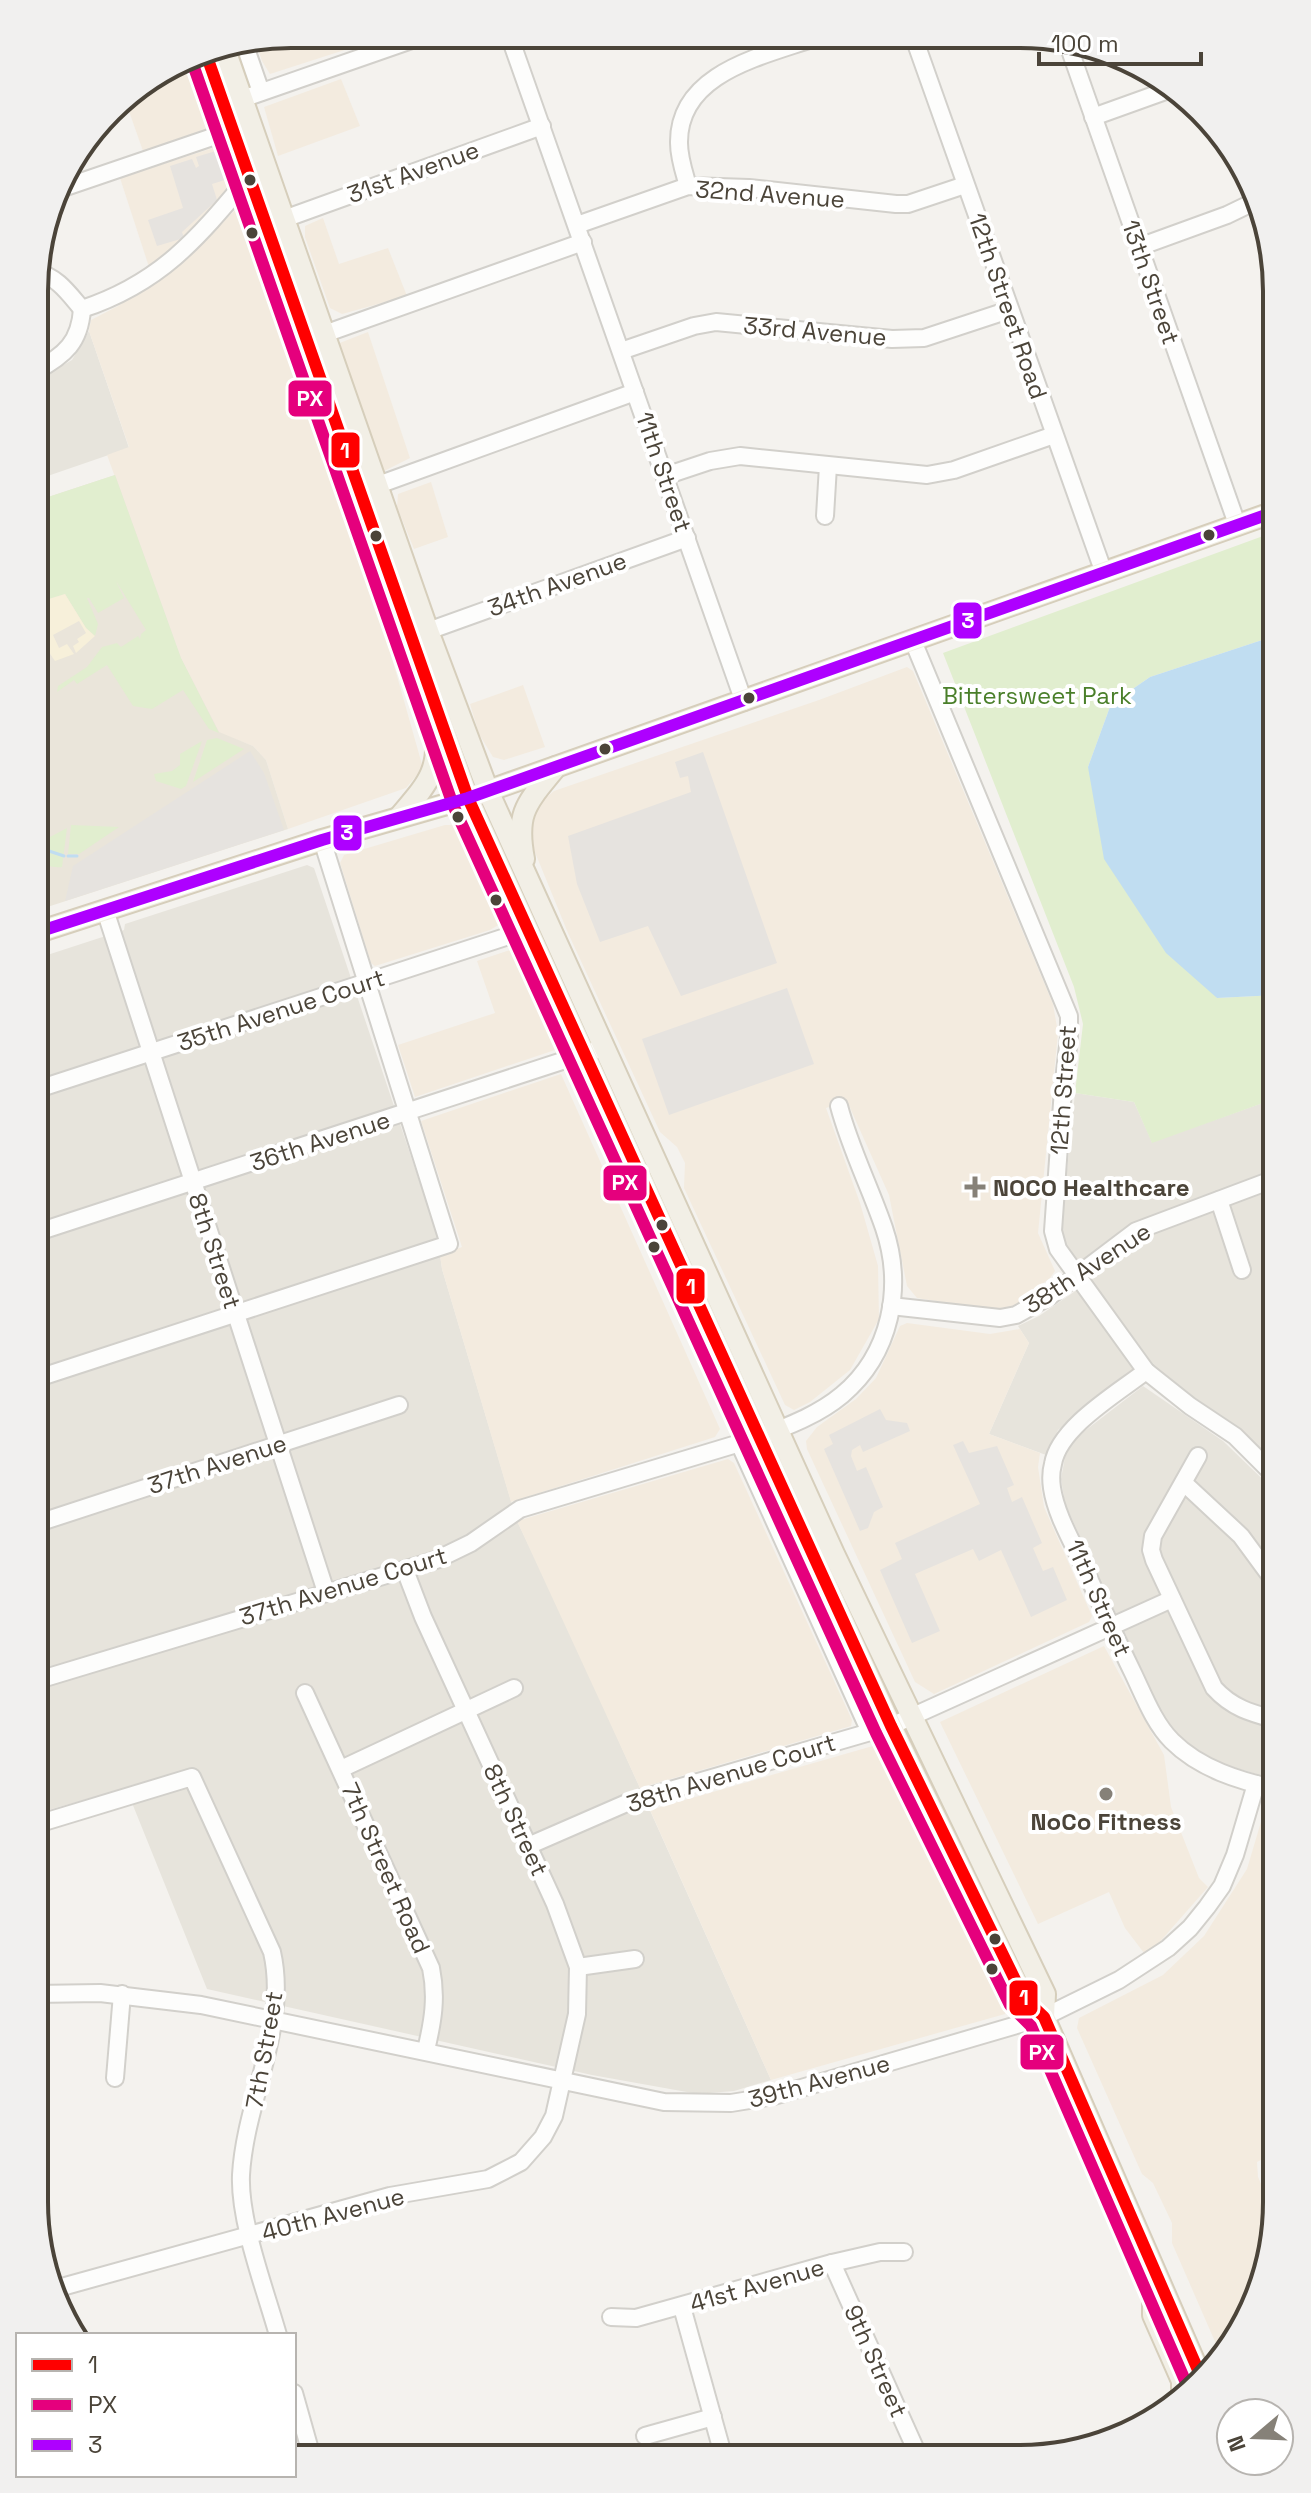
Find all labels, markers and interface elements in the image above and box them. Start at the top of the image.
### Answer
scale bar [1039,16,1201,66]
text: 100 m [1051,28,1119,59]
street label: 31st Avenue [343,134,483,210]
unlabelled marker [242,172,258,188]
street label: 32nd Avenue [694,173,846,215]
street label: 12th Street Road [962,209,1054,403]
street label: 13th Street [1115,216,1187,348]
unlabelled marker [244,225,260,241]
street label: 33rd Avenue [742,309,888,353]
line badge: PX [287,379,333,418]
text: PX [297,384,323,412]
street label: 11th Street [629,408,699,536]
line badge: 1 [330,431,361,469]
text: 1 [340,436,350,464]
unlabelled marker [1201,527,1217,543]
unlabelled marker [368,528,384,544]
street label: 34th Avenue [483,544,631,624]
line badge: 3 [952,601,983,640]
text: 3 [961,606,975,634]
park label: Bittersweet Park [942,680,1132,711]
unlabelled marker [741,690,757,706]
unlabelled marker [597,741,613,757]
unlabelled marker [450,809,466,825]
line badge: 3 [332,814,363,852]
text: 3 [340,818,354,846]
unlabelled marker [488,892,504,908]
street label: 35th Avenue Court [173,962,389,1058]
street label: 12th Street [1043,1024,1083,1156]
street label: 36th Avenue [246,1104,394,1178]
line badge: PX [602,1164,648,1202]
text: PX [612,1168,638,1196]
place label: NOCO Healthcare [993,1172,1190,1203]
marker: NOCO Healthcare [964,1176,986,1198]
street label: 8th Street [182,1189,248,1313]
street label: 38th Avenue [1017,1215,1157,1321]
unlabelled marker [654,1217,670,1233]
unlabelled marker [646,1239,662,1255]
line badge: 1 [675,1267,706,1305]
text: 1 [686,1272,696,1300]
street label: 37th Avenue [144,1427,290,1501]
street label: 11th Street [1059,1534,1139,1662]
street label: 37th Avenue Court [235,1540,451,1632]
street label: 38th Avenue Court [623,1726,839,1820]
street label: 8th Street [477,1759,555,1881]
street label: 7th Street Road [334,1778,438,1958]
marker: NoCo Fitness [1097,1785,1115,1803]
place label: NoCo Fitness [1031,1806,1181,1837]
unlabelled marker [987,1931,1003,1947]
unlabelled marker [984,1961,1000,1977]
line badge: 1 [1008,1979,1039,2017]
text: 1 [1019,1983,1029,2011]
street label: 7th Street [238,1989,290,2111]
line badge: PX [1019,2033,1065,2071]
text: PX [1029,2038,1055,2066]
street label: 39th Avenue [745,2047,893,2115]
street label: 40th Avenue [258,2180,408,2248]
street label: 41st Avenue [686,2251,828,2319]
street label: 9th Street [837,2300,915,2422]
legend [16,2333,296,2477]
text: 1 [88,2349,98,2380]
text: PX [88,2389,117,2420]
north arrow [1215,2397,1295,2477]
text: 3 [88,2429,103,2460]
text: N [1220,2432,1252,2455]

